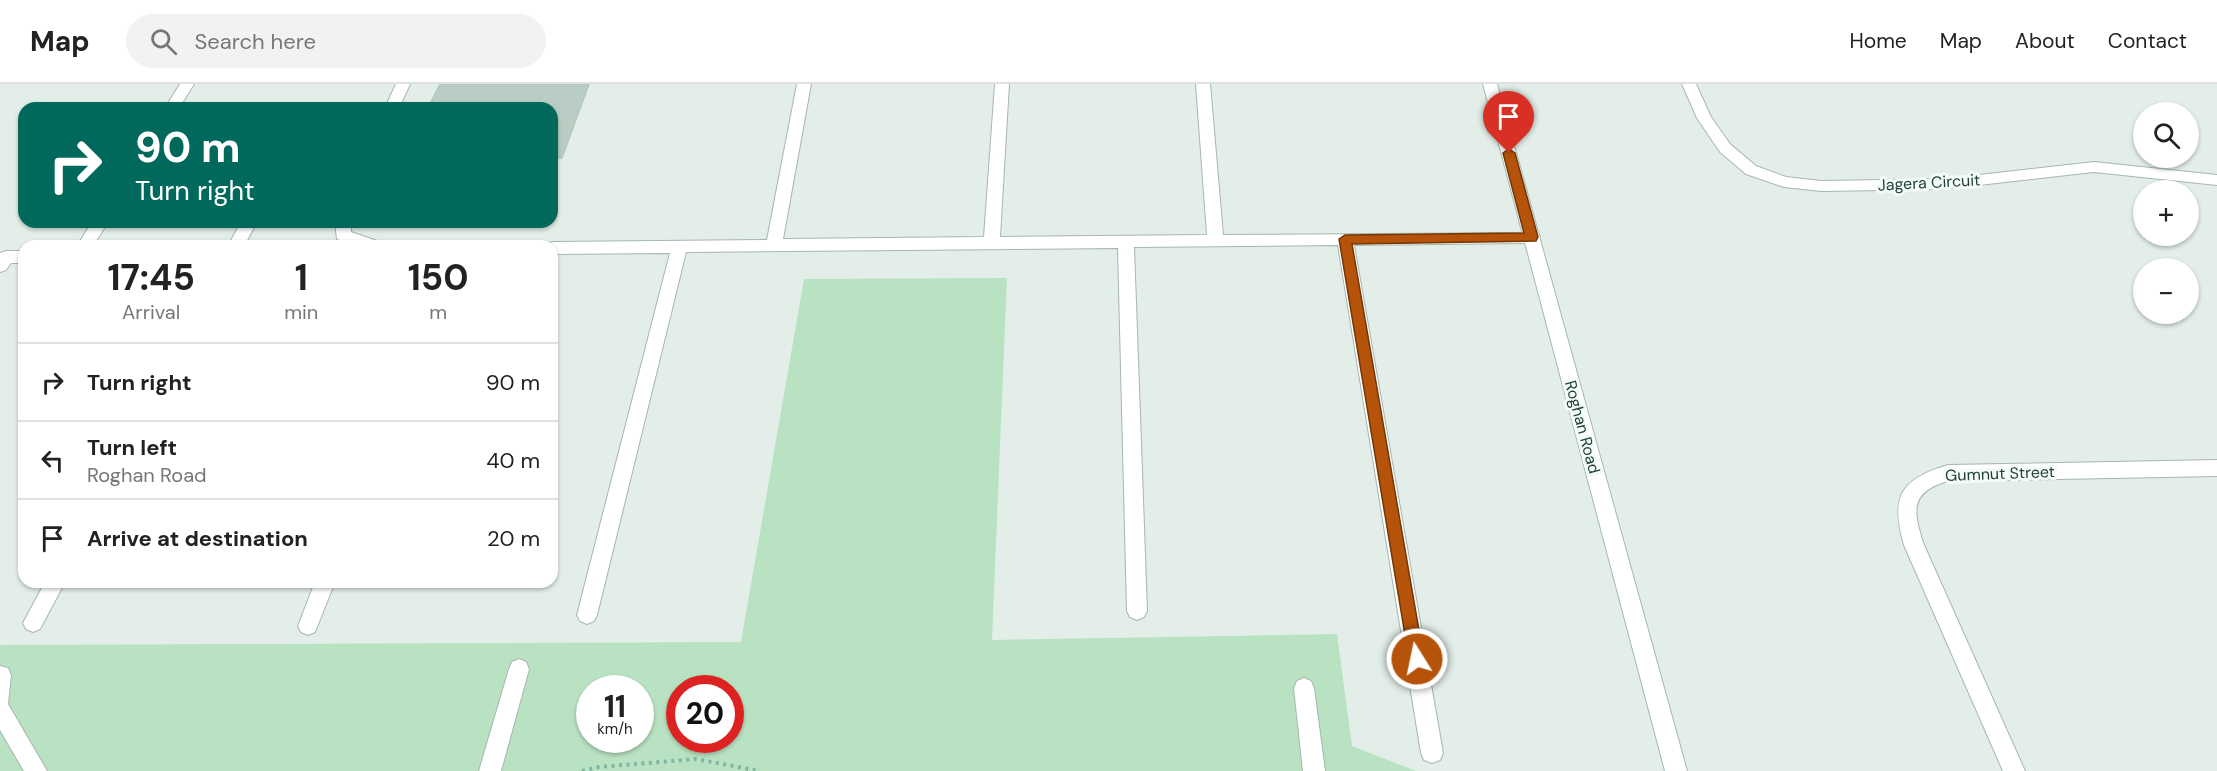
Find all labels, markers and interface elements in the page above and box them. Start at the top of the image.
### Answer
search box [126,14,546,68]
text: Map [30,23,90,60]
icon: search [147,25,180,58]
text: Search here [195,27,316,56]
text: Home [1849,27,1907,55]
text: Map [1940,27,1982,55]
text: About [2015,27,2075,55]
text: Contact [2108,27,2187,55]
pin [1483,91,1534,153]
icon: arrive [1492,100,1525,133]
map controls [2133,102,2199,324]
button: search [2133,102,2199,168]
text: 90 m [135,120,241,175]
icon: right [36,126,114,204]
street label: Jagera Circuit [1877,169,1981,196]
text: Turn right [135,173,255,208]
button: + [2133,180,2199,246]
text: 17:45 [107,254,195,301]
text: 1 [295,254,308,301]
text: 150 [408,254,469,301]
button: − [2133,258,2199,324]
text: Arrival [122,299,180,325]
text: min [284,299,318,325]
text: m [429,299,447,325]
icon: right [36,366,69,399]
text: Turn right [87,368,192,397]
text: 90 m [486,368,540,397]
street label: Roghan Road [1560,378,1605,476]
text: Turn left [87,433,177,462]
icon: left [36,444,69,477]
text: 40 m [486,446,540,475]
street label: Gumnut Street [1945,461,2055,486]
text: Roghan Road [87,462,207,488]
icon: arrive [36,522,69,555]
text: Arrive at destination [87,524,308,553]
text: 20 m [487,524,540,553]
position arrow [1385,627,1449,691]
speed limit sign: 20 [666,675,744,753]
text: 11 [604,687,626,726]
text: km/h [597,719,633,739]

